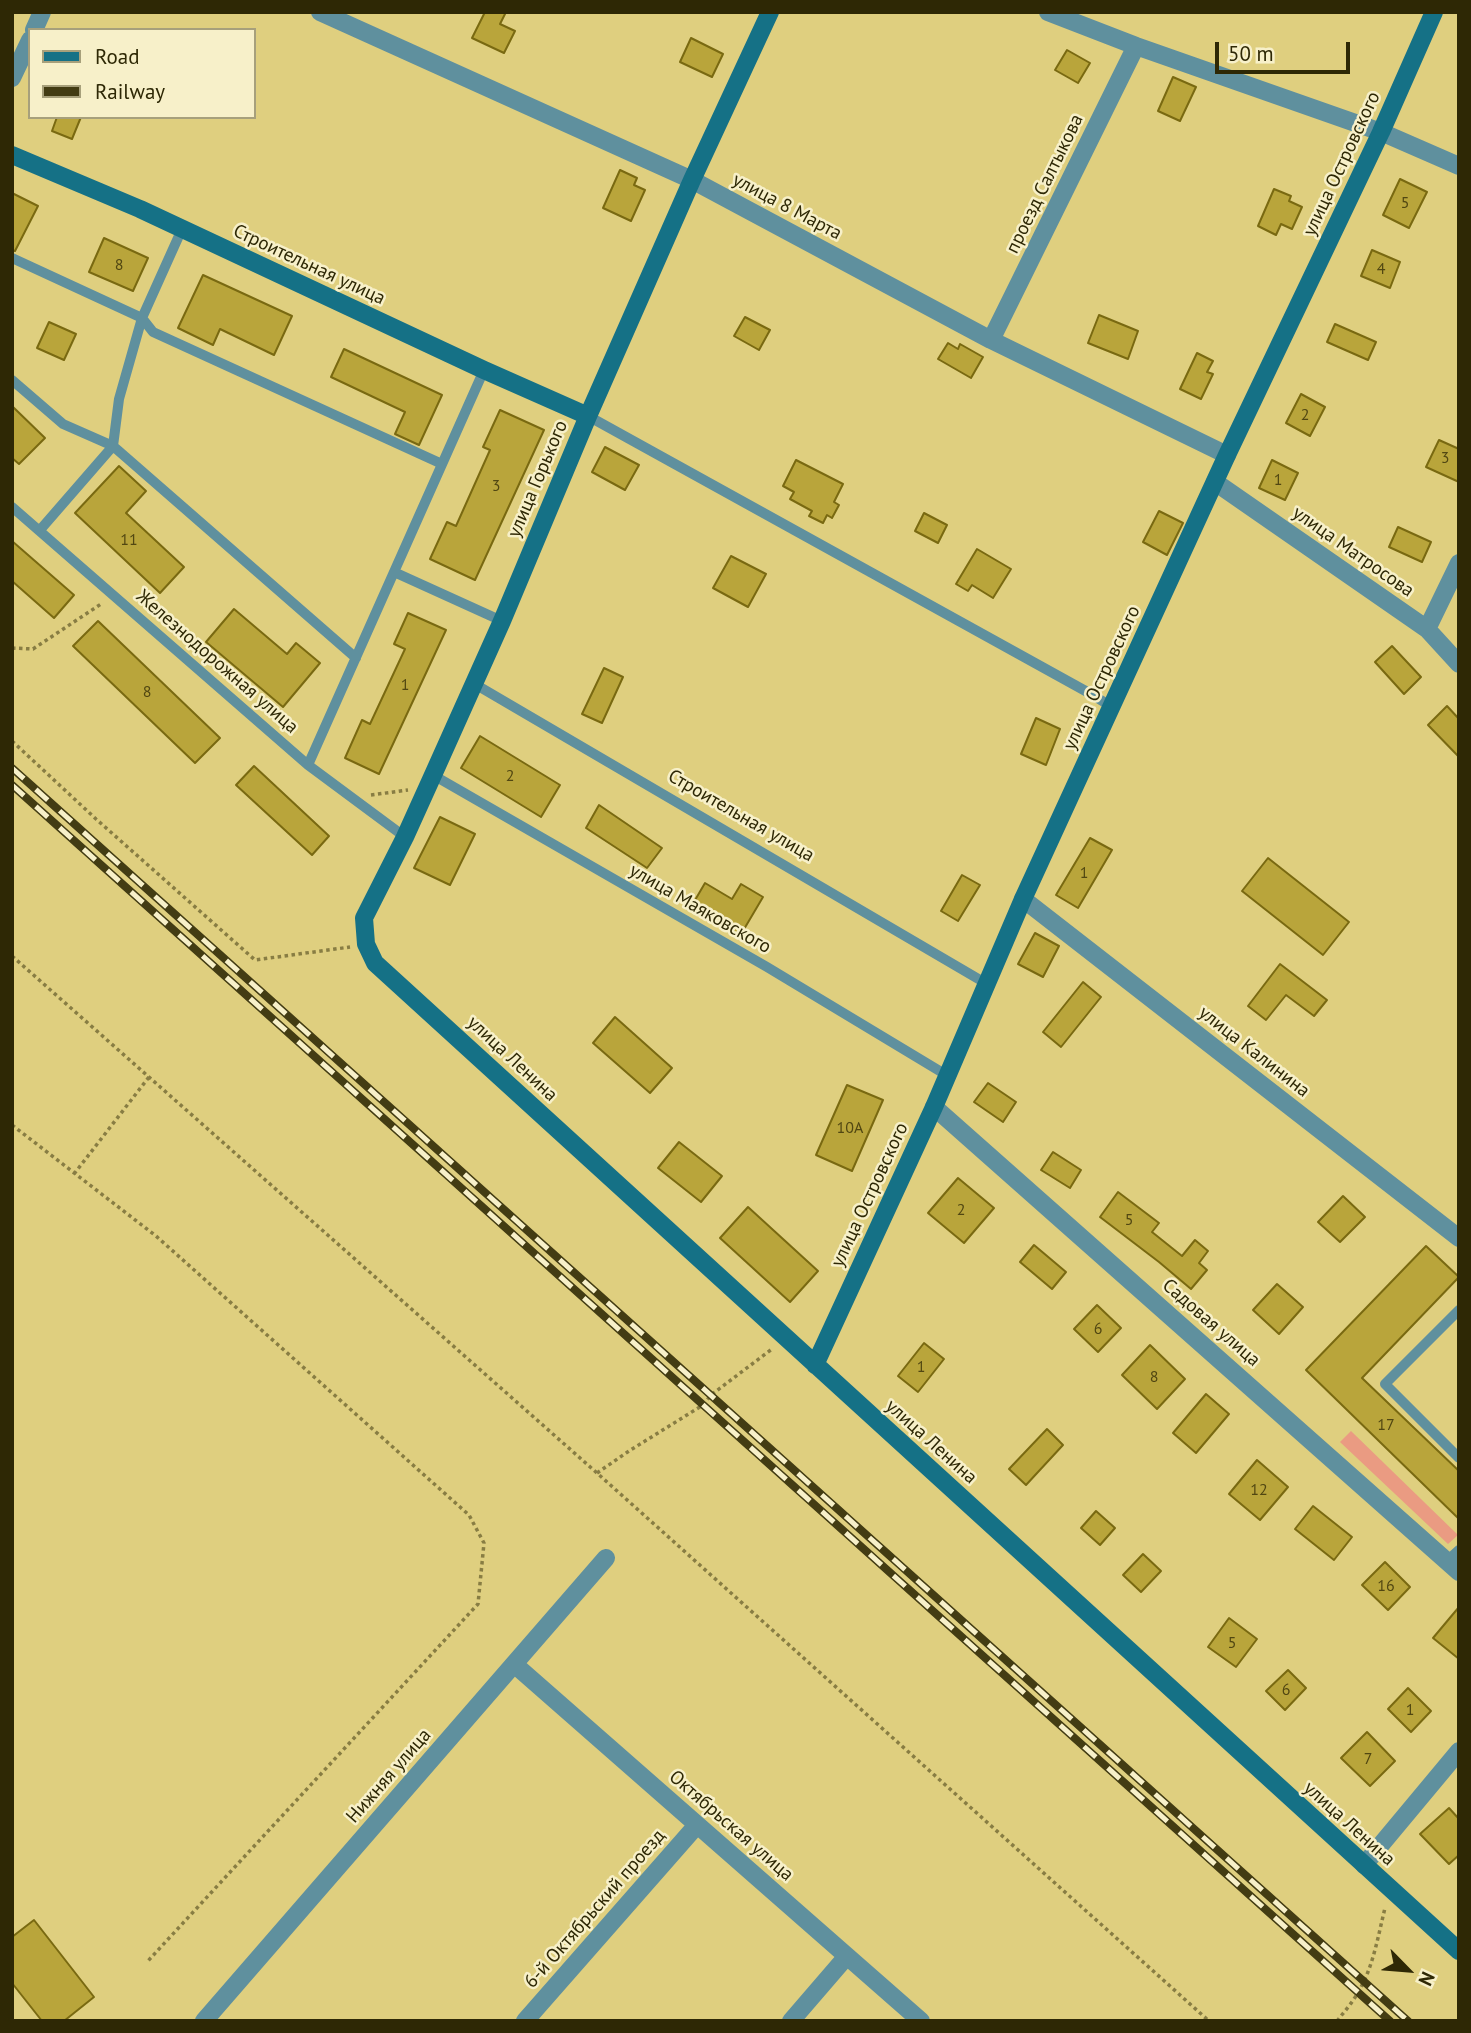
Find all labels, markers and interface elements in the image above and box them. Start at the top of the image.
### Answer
legend [28,28,256,119]
scale bar [1219,28,1354,72]
text: 50 m [1228,40,1274,67]
text: Road [95,43,139,70]
text: Railway [95,78,165,105]
street label: улица Островского [1299,88,1385,240]
street label: проезд Салтыкова [1001,111,1089,257]
street label: улица 8 Марта [729,169,845,245]
house number: 5 [1401,193,1409,213]
street label: Строительная улица [229,220,389,310]
house number: 8 [115,255,123,275]
house number: 4 [1377,259,1385,279]
house number: 2 [1301,405,1309,425]
street label: улица Горького [503,417,573,541]
house number: 3 [1441,448,1449,468]
house number: 1 [1274,470,1282,490]
house number: 3 [492,476,500,496]
street label: улица Матросова [1288,502,1418,602]
house number: 11 [120,530,138,550]
street label: Железнодорожная улица [131,585,303,739]
street label: улица Островского [1059,602,1145,754]
house number: 1 [401,675,409,695]
house number: 8 [143,682,151,702]
street label: Строительная улица [664,765,818,867]
house number: 2 [506,766,514,786]
street label: улица Маяковского [625,859,775,959]
house number: 1 [1080,863,1088,883]
street label: улица Калинина [1194,1002,1314,1102]
street label: улица Ленина [462,1011,562,1107]
house number: 10А [837,1118,863,1138]
street label: улица Островского [827,1119,913,1271]
house number: 2 [957,1200,965,1220]
house number: 5 [1125,1210,1133,1230]
street label: Садовая улица [1157,1274,1265,1372]
house number: 6 [1094,1319,1102,1339]
house number: 1 [917,1357,925,1377]
house number: 8 [1150,1367,1158,1387]
street label: улица Ленина [881,1395,981,1489]
house number: 17 [1377,1415,1395,1435]
house number: 12 [1250,1480,1268,1500]
house number: 16 [1377,1576,1395,1596]
house number: 5 [1228,1633,1236,1653]
house number: 6 [1282,1680,1290,1700]
house number: 1 [1406,1700,1414,1720]
street label: Нижняя улица [342,1724,436,1828]
house number: 7 [1364,1749,1372,1769]
street label: Октябрьская улица [664,1766,798,1886]
street label: улица Ленина [1299,1777,1399,1871]
street label: 6-й Октябрьский проезд [520,1825,670,1993]
north arrow [1373,1935,1443,2005]
text: N [1414,1968,1441,1990]

